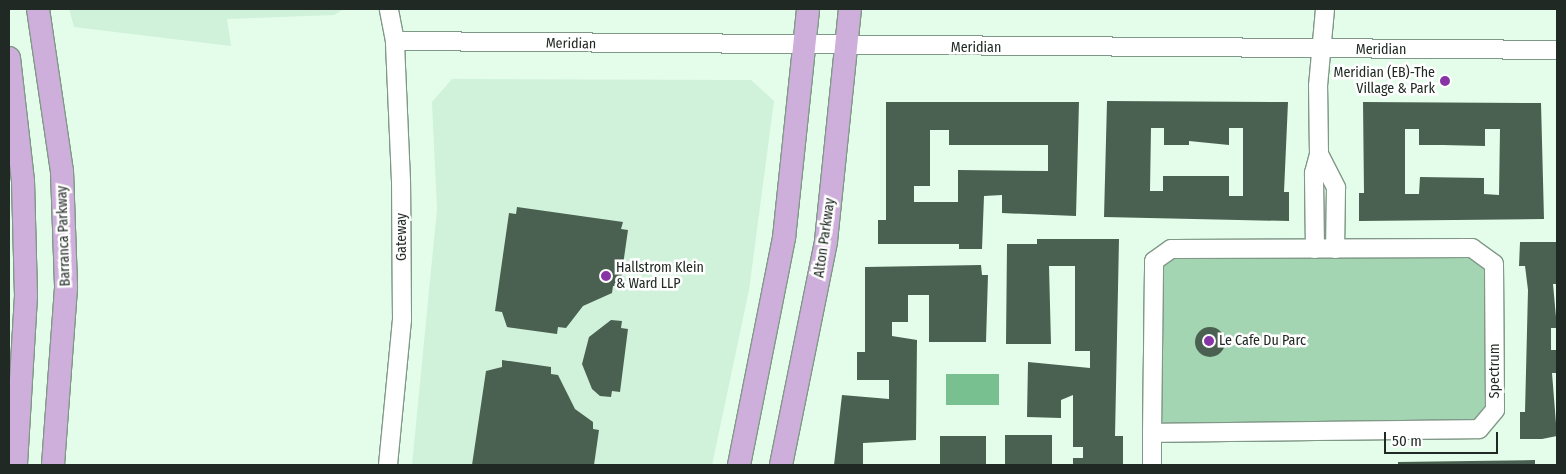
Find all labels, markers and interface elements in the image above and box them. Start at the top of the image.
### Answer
street label: Meridian [546,35,596,53]
street label: Meridian [951,40,1001,56]
street label: Meridian [1356,42,1406,58]
place label: Meridian (EB)-The Village & Park [1333,65,1435,98]
marker: Meridian (EB)-The Village & Park [1439,75,1451,87]
street label: Barranca Parkway [54,185,74,287]
street label: Alton Parkway [811,197,839,279]
street label: Gateway [394,213,410,261]
place label: Hallstrom Klein & Ward LLP [616,260,704,292]
marker: Hallstrom Klein & Ward LLP [600,270,612,282]
place label: Le Cafe Du Parc [1219,333,1306,349]
marker: Le Cafe Du Parc [1203,335,1215,347]
street label: Spectrum [1487,344,1503,398]
scale bar [1386,422,1500,454]
text: 50 m [1392,432,1422,450]

